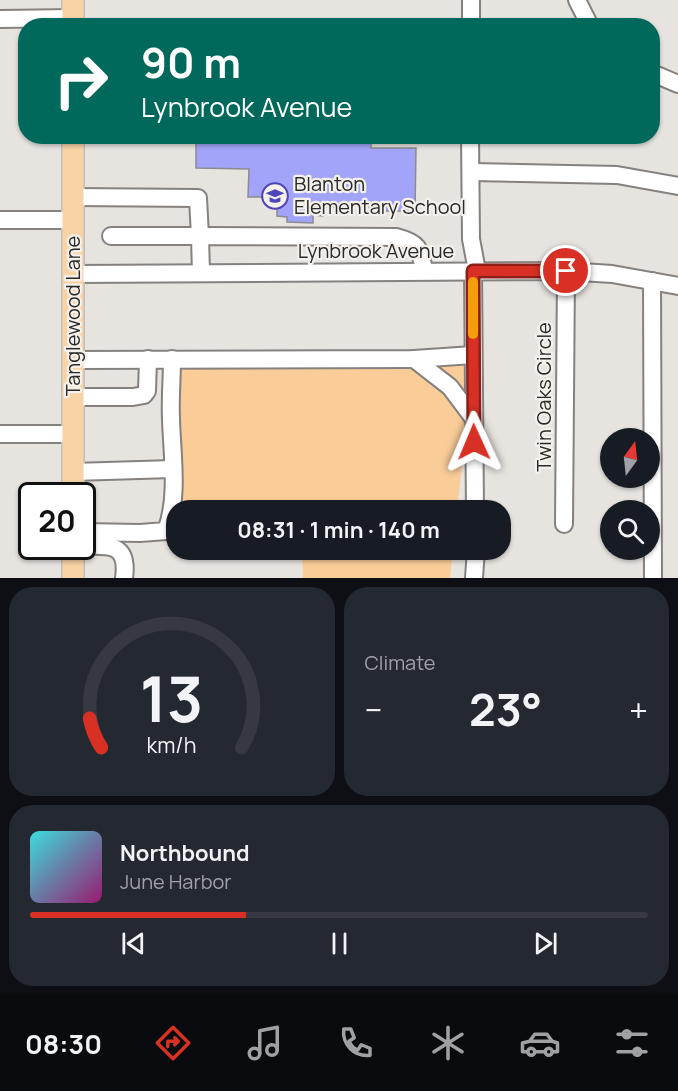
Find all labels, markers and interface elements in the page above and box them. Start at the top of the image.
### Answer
text: 90 m [141,33,241,91]
icon: right [42,42,120,120]
text: Lynbrook Avenue [141,88,352,125]
place label: Blanton Elementary School [294,170,466,220]
school or university icon: Blanton Elementary School [260,181,290,211]
street label: Tanglewood Lane [59,236,86,396]
street label: Lynbrook Avenue [298,237,454,264]
pin [540,245,591,296]
icon: arrive [549,254,582,287]
street label: Twin Oaks Circle [530,322,557,472]
position arrow [442,410,506,474]
north arrow [600,428,660,488]
map controls [600,428,660,560]
speed limit sign: 20 [18,482,96,560]
button: search [600,500,660,560]
text: 08:31 · 1 min · 140 m [237,515,440,545]
text: Climate [365,649,436,676]
text: 13 [140,655,204,741]
text: 23° [469,678,542,740]
text: − [365,687,382,732]
text: + [629,687,648,732]
text: km/h [147,731,197,760]
text: Northbound [120,838,250,868]
text: June Harbor [120,868,232,895]
icon: previous [117,927,150,960]
icon: pause [323,927,356,960]
icon: next [529,927,562,960]
icon: directions [152,1022,194,1064]
icon: music [244,1022,286,1064]
icon: phone [335,1022,377,1064]
icon: climate [427,1022,469,1064]
icon: car [519,1022,561,1064]
icon: filters [611,1022,653,1064]
text: 08:30 [25,1025,102,1062]

